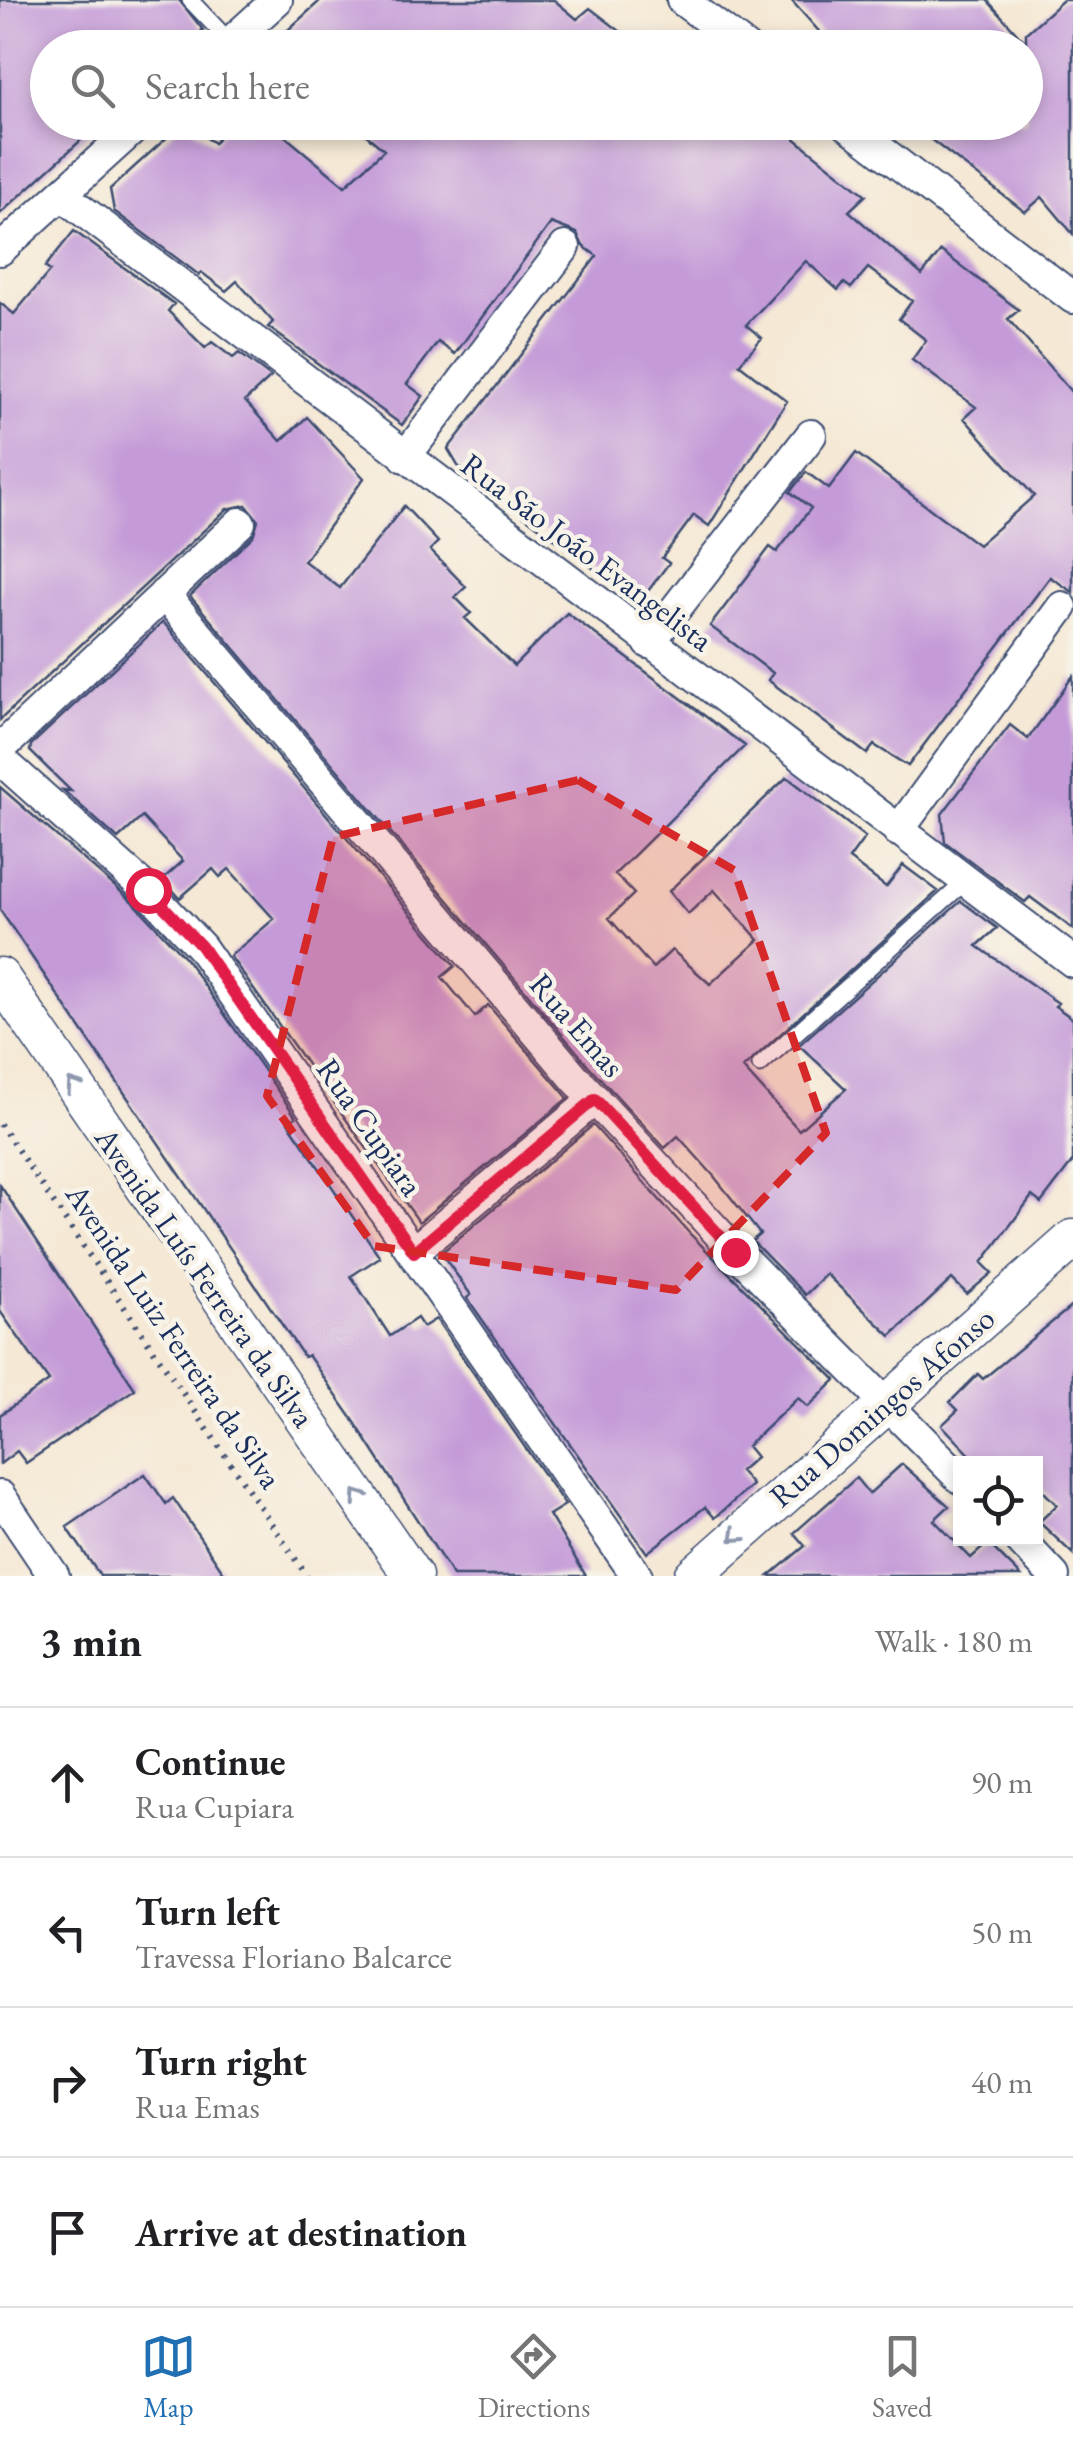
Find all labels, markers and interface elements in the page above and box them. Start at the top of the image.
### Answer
search box [30,30,1043,140]
icon: search [65,58,120,113]
text: Search here [145,61,310,110]
street label: Rua São João Evangelista [452,443,722,661]
route start [126,868,172,914]
street label: Rua Emas [520,964,634,1086]
street label: Rua Cupiara [307,1050,433,1204]
one-way arrow [66,1078,85,1096]
street label: Avenida Luís Ferreira da Silva [85,1118,325,1436]
street label: Avenida Luiz Ferreira da Silva [56,1175,292,1497]
route end [713,1230,759,1276]
street label: Rua Domingos Afonso [761,1298,1003,1516]
map controls [953,1456,1043,1546]
button: locate [953,1456,1043,1546]
one-way arrow [352,1489,370,1507]
one-way arrow [729,1524,747,1542]
text: 3 min [40,1614,142,1669]
text: Walk · 180 m [875,1620,1033,1662]
text: Continue [135,1737,286,1786]
icon: ahead [40,1755,95,1810]
text: 90 m [971,1761,1033,1803]
text: Rua Cupiara [135,1786,294,1828]
text: Turn left [135,1887,280,1936]
icon: left [40,1905,95,1960]
text: 50 m [971,1911,1033,1953]
text: Travessa Floriano Balcarce [135,1936,452,1978]
text: Turn right [135,2037,307,2086]
icon: right [40,2055,95,2110]
text: 40 m [971,2061,1033,2103]
text: Rua Emas [135,2086,260,2128]
icon: arrive [40,2205,95,2260]
text: Arrive at destination [135,2208,467,2257]
tab: Map [141,2329,196,2425]
tab: Directions [478,2329,590,2425]
tab: Saved [872,2329,932,2425]

